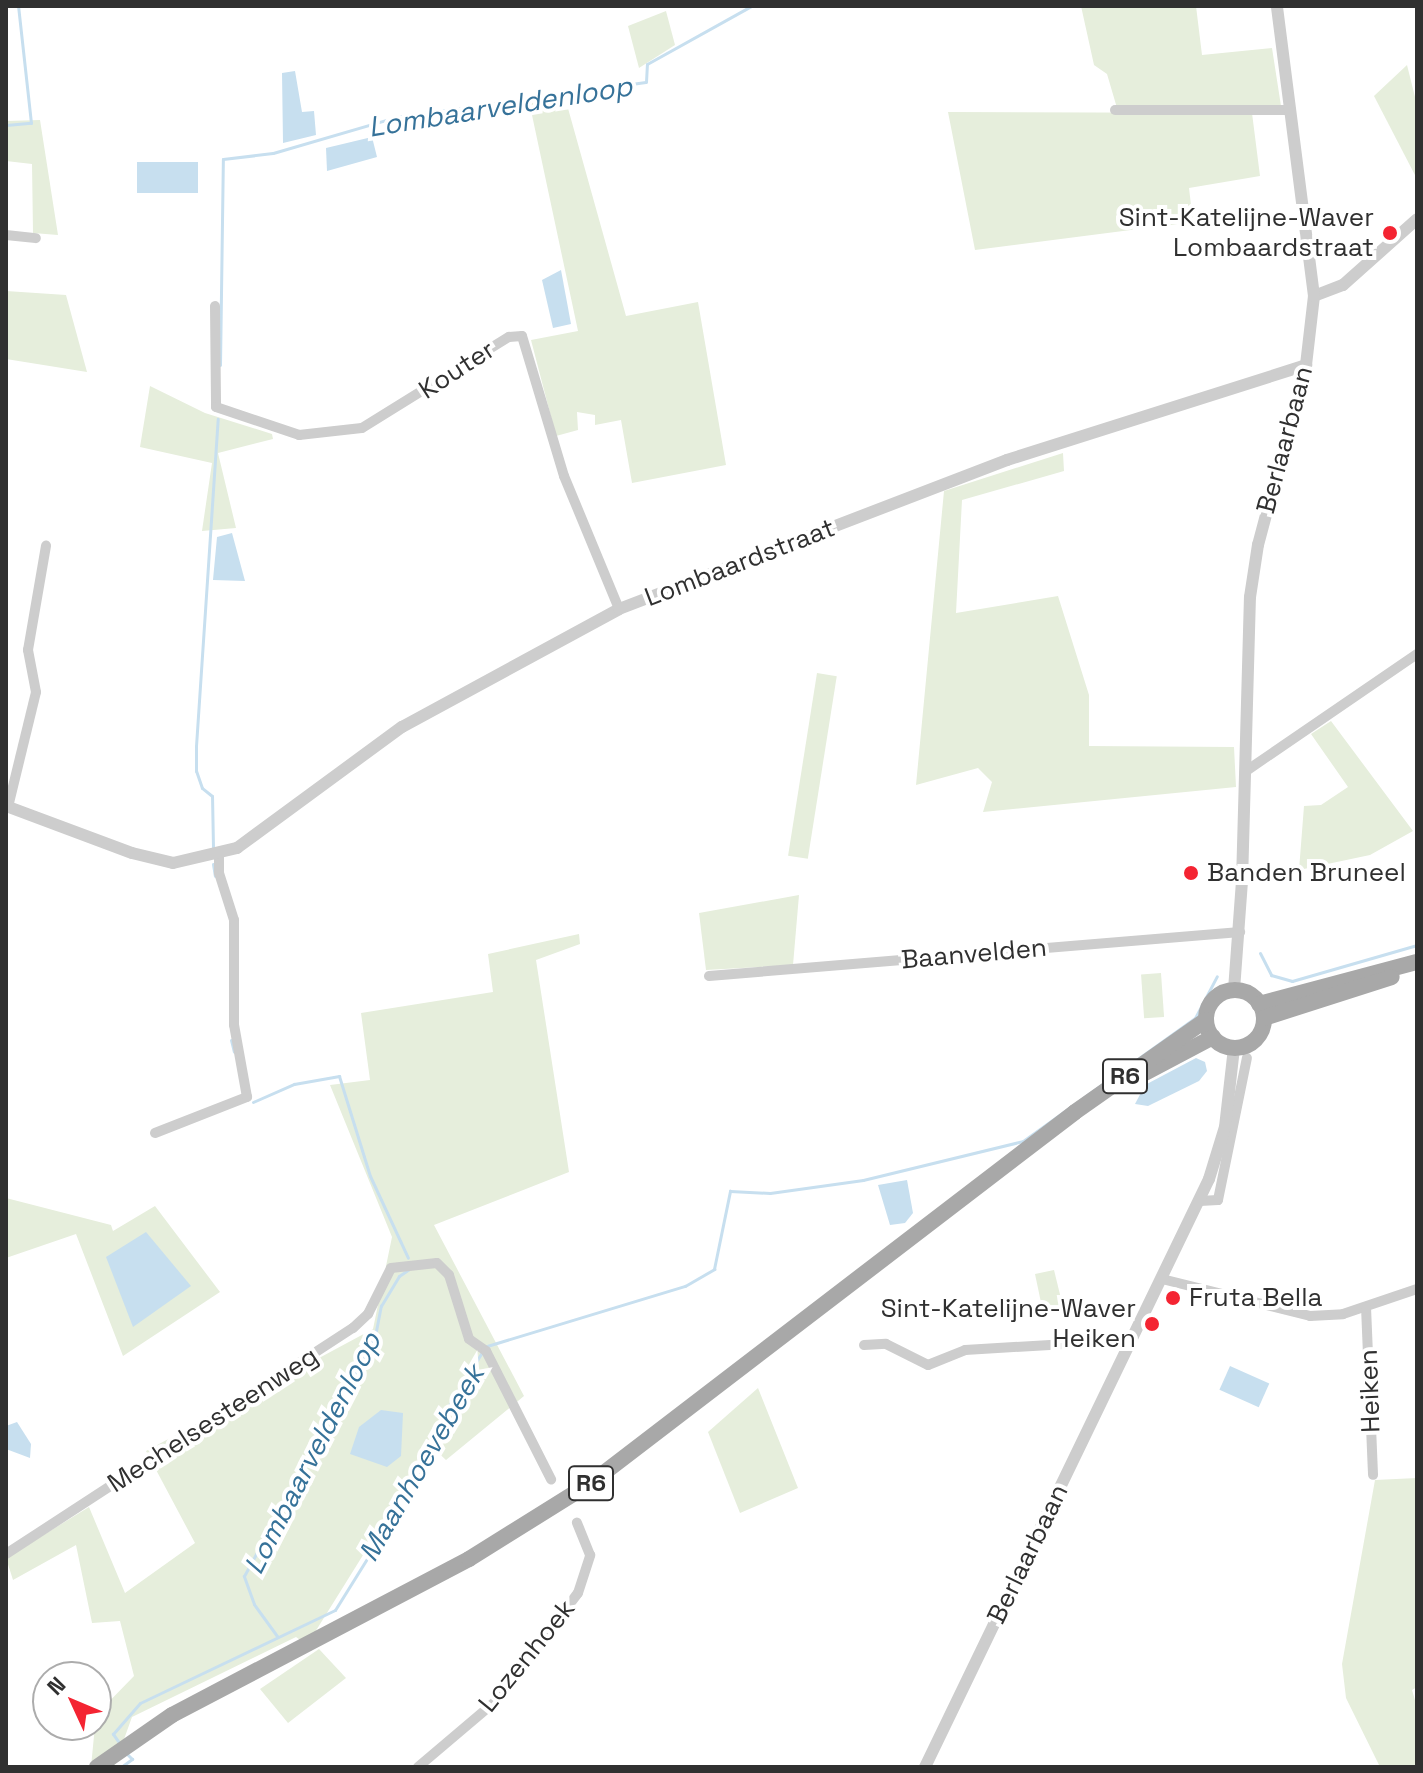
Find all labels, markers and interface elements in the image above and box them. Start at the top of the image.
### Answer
water label: Lombaarveldenloop [366,69,634,143]
place label: Sint-Katelijne-Waver Lombaardstraat [1119,202,1374,264]
marker: Sint-Katelijne-Waver Lombaardstraat [1381,224,1399,242]
street label: Kouter [413,334,501,406]
street label: Berlaarbaan [1250,363,1320,517]
street label: Lombaardstraat [641,512,839,614]
place label: Banden Bruneel [1207,857,1406,889]
marker: Banden Bruneel [1182,864,1200,882]
street label: Baanvelden [900,932,1048,976]
road number: R6 [1101,1056,1149,1096]
place label: Fruta Bella [1189,1282,1323,1314]
marker: Fruta Bella [1164,1289,1182,1307]
place label: Sint-Katelijne-Waver Heiken [881,1293,1136,1354]
marker: Sint-Katelijne-Waver Heiken [1143,1315,1161,1333]
water label: Lombaarveldenloop [237,1327,387,1579]
street label: Mechelsesteenweg [102,1340,324,1500]
street label: Heiken [1353,1349,1387,1433]
water label: Maanhoevebeek [351,1359,491,1567]
road number: R6 [567,1463,615,1503]
street label: Berlaarbaan [981,1479,1075,1629]
street label: Lozenhoek [472,1594,582,1718]
north arrow [32,1661,112,1741]
text: N [41,1671,71,1701]

